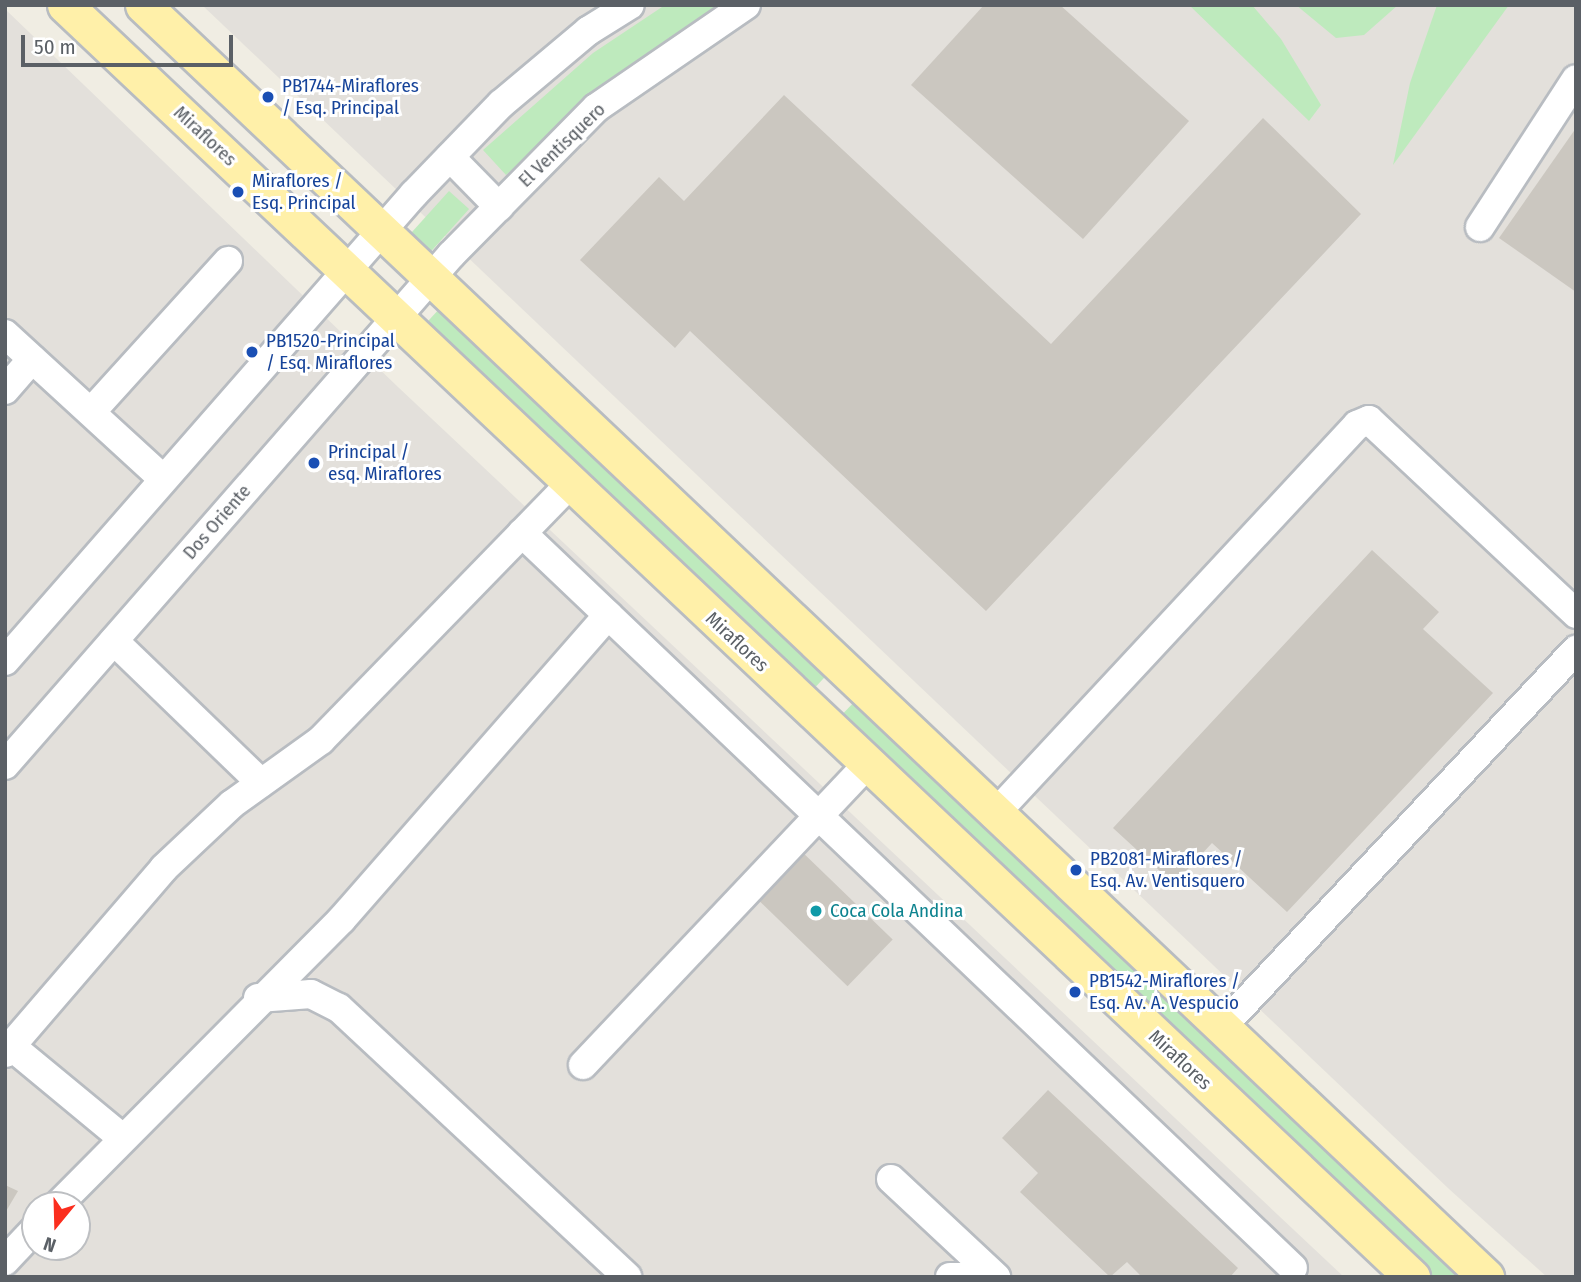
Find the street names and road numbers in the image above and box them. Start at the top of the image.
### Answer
street label: El Ventisquero [514,98,610,192]
street label: Miraflores [169,101,241,171]
street label: Dos Oriente [178,480,256,564]
street label: Miraflores [701,607,773,677]
street label: Miraflores [1144,1025,1216,1095]

